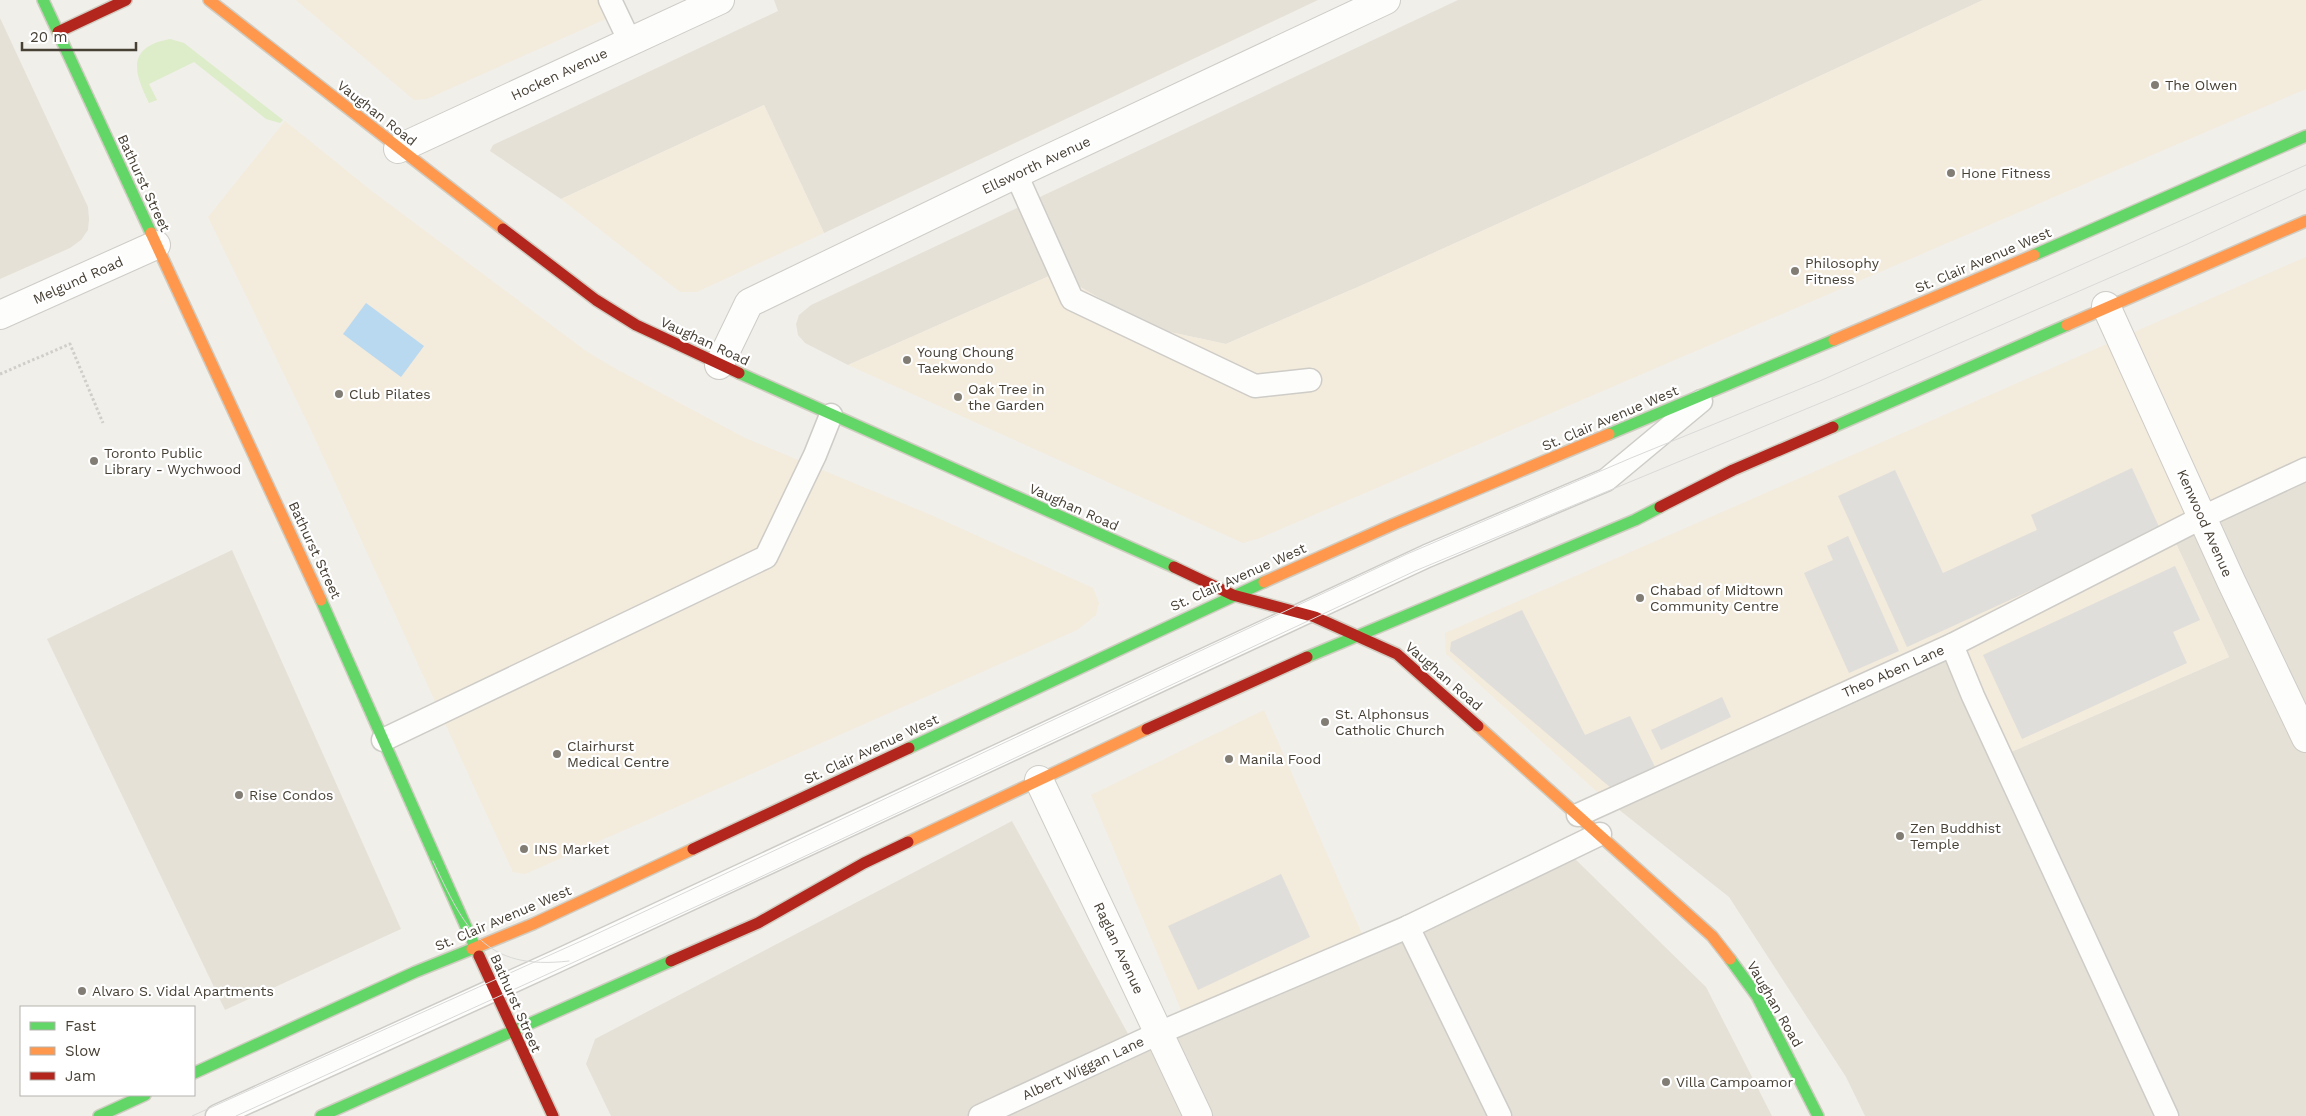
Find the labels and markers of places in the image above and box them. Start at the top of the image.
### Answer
place label: The Olwen [2165,77,2237,93]
marker: The Olwen [2149,79,2161,91]
place label: Hone Fitness [1961,165,2051,181]
marker: Hone Fitness [1945,167,1957,179]
place label: Philosophy Fitness [1805,255,1880,287]
marker: Philosophy Fitness [1789,265,1801,277]
place label: Young Choung Taekwondo [917,344,1014,376]
marker: Young Choung Taekwondo [901,354,913,366]
place label: Oak Tree in the Garden [968,381,1045,413]
place label: Club Pilates [349,386,431,402]
marker: Club Pilates [333,388,345,400]
marker: Oak Tree in the Garden [952,391,964,403]
place label: Toronto Public Library - Wychwood [104,445,241,477]
marker: Toronto Public Library - Wychwood [88,455,100,467]
place label: Chabad of Midtown Community Centre [1650,582,1783,614]
marker: Chabad of Midtown Community Centre [1634,592,1646,604]
place label: St. Alphonsus Catholic Church [1335,706,1445,738]
marker: St. Alphonsus Catholic Church [1319,716,1331,728]
place label: Clairhurst Medical Centre [567,738,669,770]
marker: Clairhurst Medical Centre [551,748,563,760]
place label: Manila Food [1239,751,1321,767]
marker: Manila Food [1223,753,1235,765]
place label: Rise Condos [249,787,333,803]
marker: Rise Condos [233,789,245,801]
place label: Zen Buddhist Temple [1910,820,2001,852]
marker: Zen Buddhist Temple [1894,830,1906,842]
place label: INS Market [534,841,609,857]
marker: INS Market [518,843,530,855]
place label: Alvaro S. Vidal Apartments [92,983,274,999]
marker: Alvaro S. Vidal Apartments [76,985,88,997]
place label: Villa Campoamor [1676,1074,1793,1090]
marker: Villa Campoamor [1660,1076,1672,1088]

